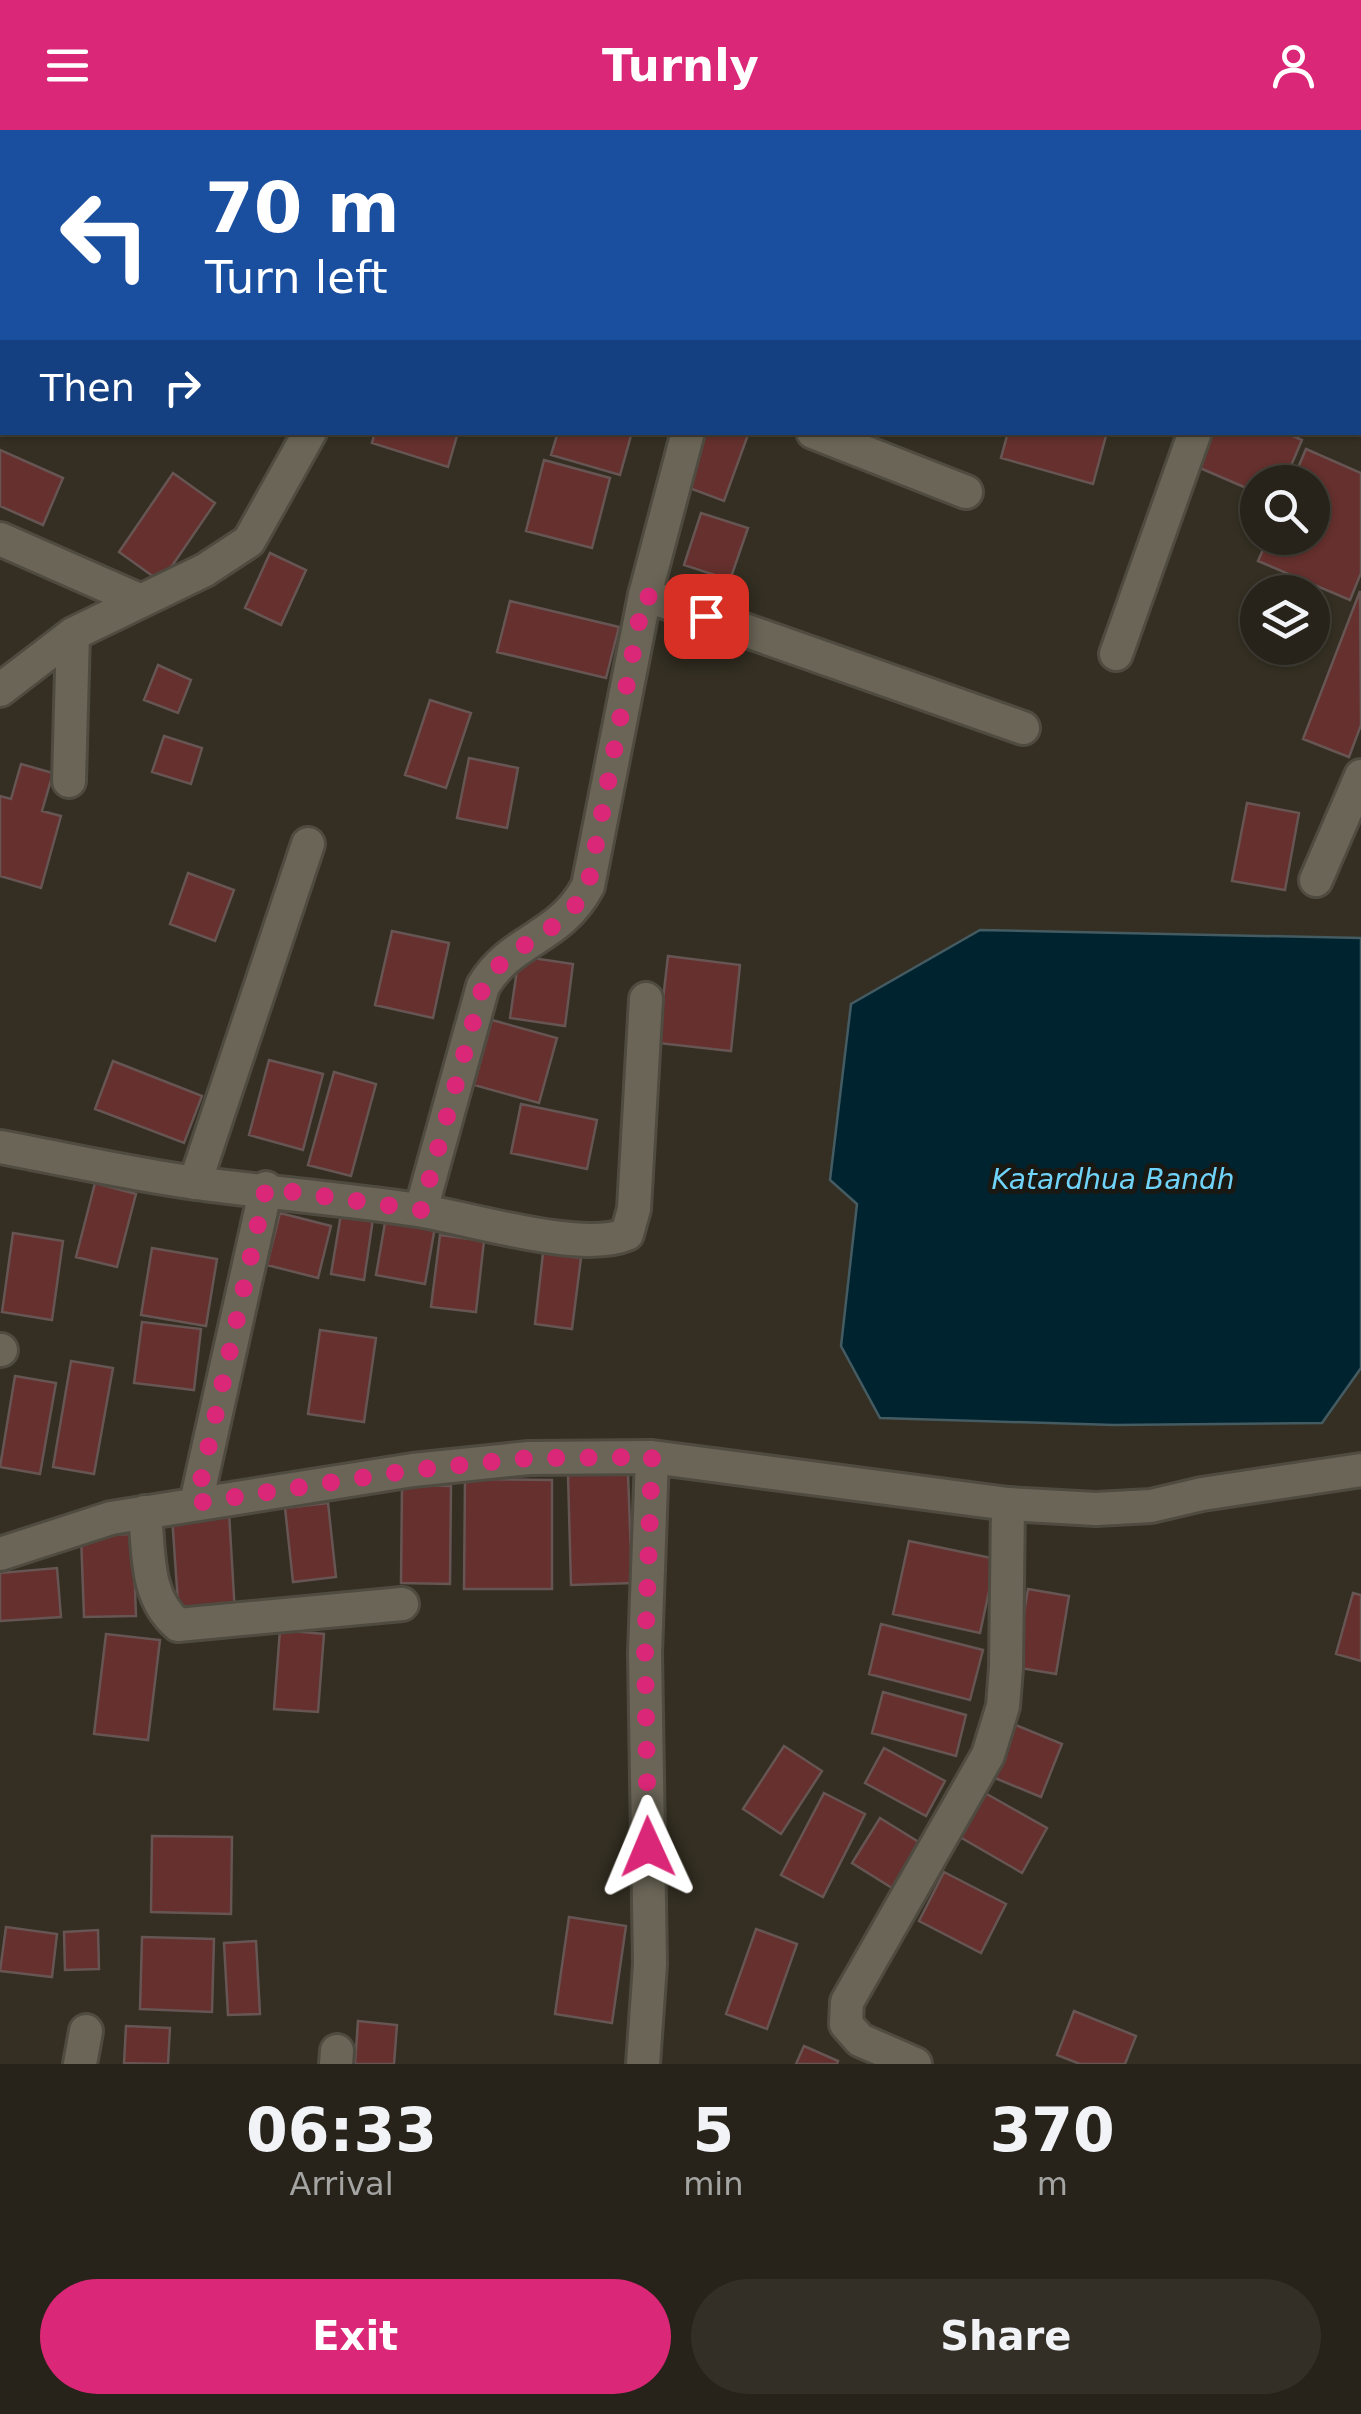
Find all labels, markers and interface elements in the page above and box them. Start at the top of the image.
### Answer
icon: menu [40,38,95,93]
icon: person [1266,38,1321,93]
text: Turnly [602,39,759,92]
text: 70 m [205,167,400,249]
icon: left [40,170,170,300]
text: Turn left [205,251,388,304]
icon: right [155,360,210,415]
text: Then [40,366,135,410]
map controls [1240,465,1330,665]
button: search [1240,465,1330,555]
pin [664,574,749,659]
button: layers [1240,575,1330,665]
icon: arrive [679,589,734,644]
water label: Katardhua Bandh [991,1163,1235,1196]
position arrow [596,1795,700,1899]
text: 06:33 [246,2095,437,2165]
text: 5 [692,2095,734,2165]
text: 370 [990,2095,1115,2165]
text: Arrival [290,2165,394,2203]
text: min [683,2165,744,2203]
text: m [1037,2165,1068,2203]
button: Exit [40,2279,671,2394]
button: Share [691,2279,1321,2394]

